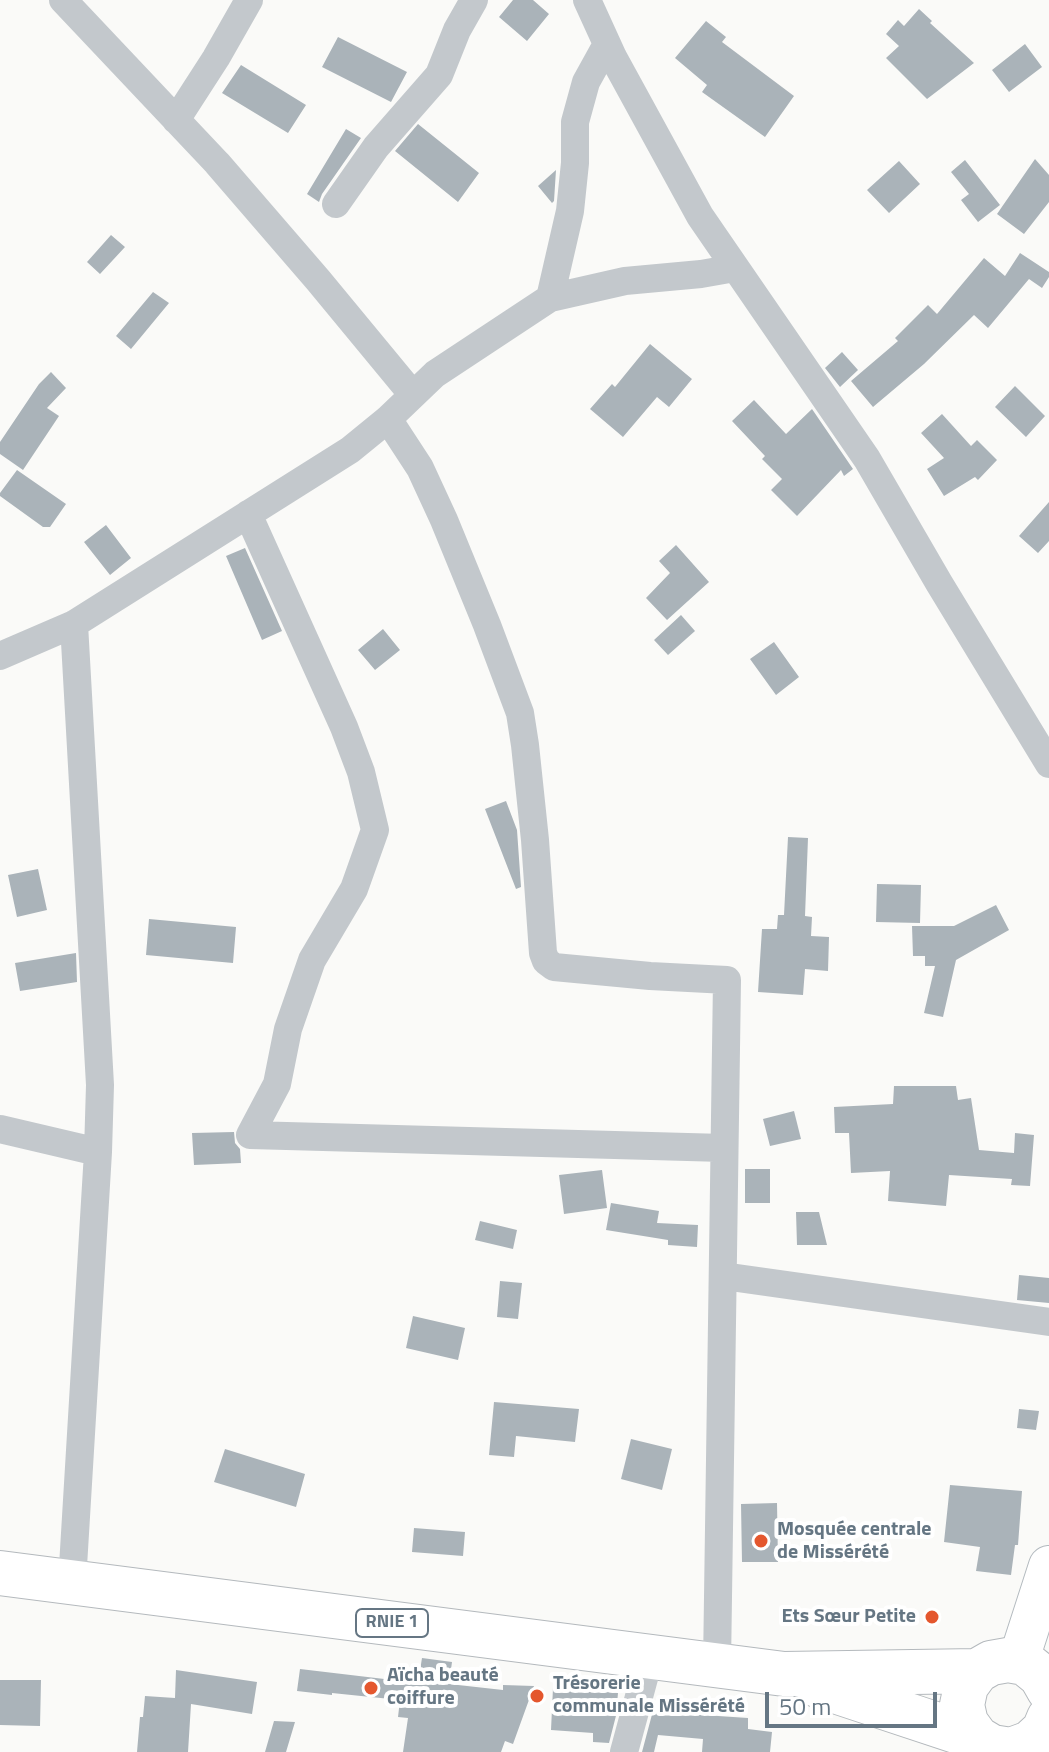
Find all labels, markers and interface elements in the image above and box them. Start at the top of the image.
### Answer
place label: Mosquée centrale de Missérété [777,1518,931,1565]
marker: Mosquée centrale de Missérété [752,1532,770,1550]
place label: Ets Sœur Petite [781,1605,916,1629]
marker: Ets Sœur Petite [923,1608,941,1626]
road number: RNIE 1 [356,1609,428,1637]
place label: Aïcha beauté coiffure [387,1664,499,1711]
place label: Trésorerie communale Missérété [553,1672,745,1719]
scale bar [769,1676,941,1726]
marker: Aïcha beauté coiffure [362,1679,380,1697]
marker: Trésorerie communale Missérété [528,1687,546,1705]
text: 50 m [779,1688,831,1724]

